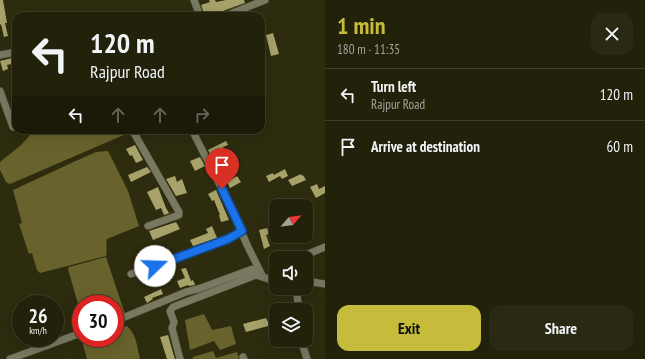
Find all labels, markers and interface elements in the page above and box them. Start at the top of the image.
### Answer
text: 1 min [337,10,385,41]
button: close [591,13,633,55]
text: 120 m [90,24,154,61]
icon: left [24,28,76,80]
text: 180 m · 11:35 [337,41,400,58]
text: Rajpur Road [90,60,165,83]
text: Turn left [371,77,416,96]
icon: left [337,84,359,106]
text: 120 m [600,85,633,104]
text: Rajpur Road [371,96,425,113]
icon: left [65,104,87,126]
icon: ahead [107,104,129,126]
icon: ahead [149,104,171,126]
icon: right [191,104,213,126]
icon: arrive [337,136,359,158]
text: Arrive at destination [371,137,480,156]
text: 60 m [607,137,633,156]
pin [205,148,239,189]
icon: arrive [211,154,233,176]
north arrow [269,199,313,243]
map controls [269,199,313,347]
position arrow [134,245,176,287]
button: sound [269,251,313,295]
speed limit sign: 30 [72,295,124,347]
text: 26 [28,303,48,329]
button: layers [269,303,313,347]
button: Exit [337,305,481,351]
button: Share [489,305,633,351]
text: km/h [29,324,47,337]

